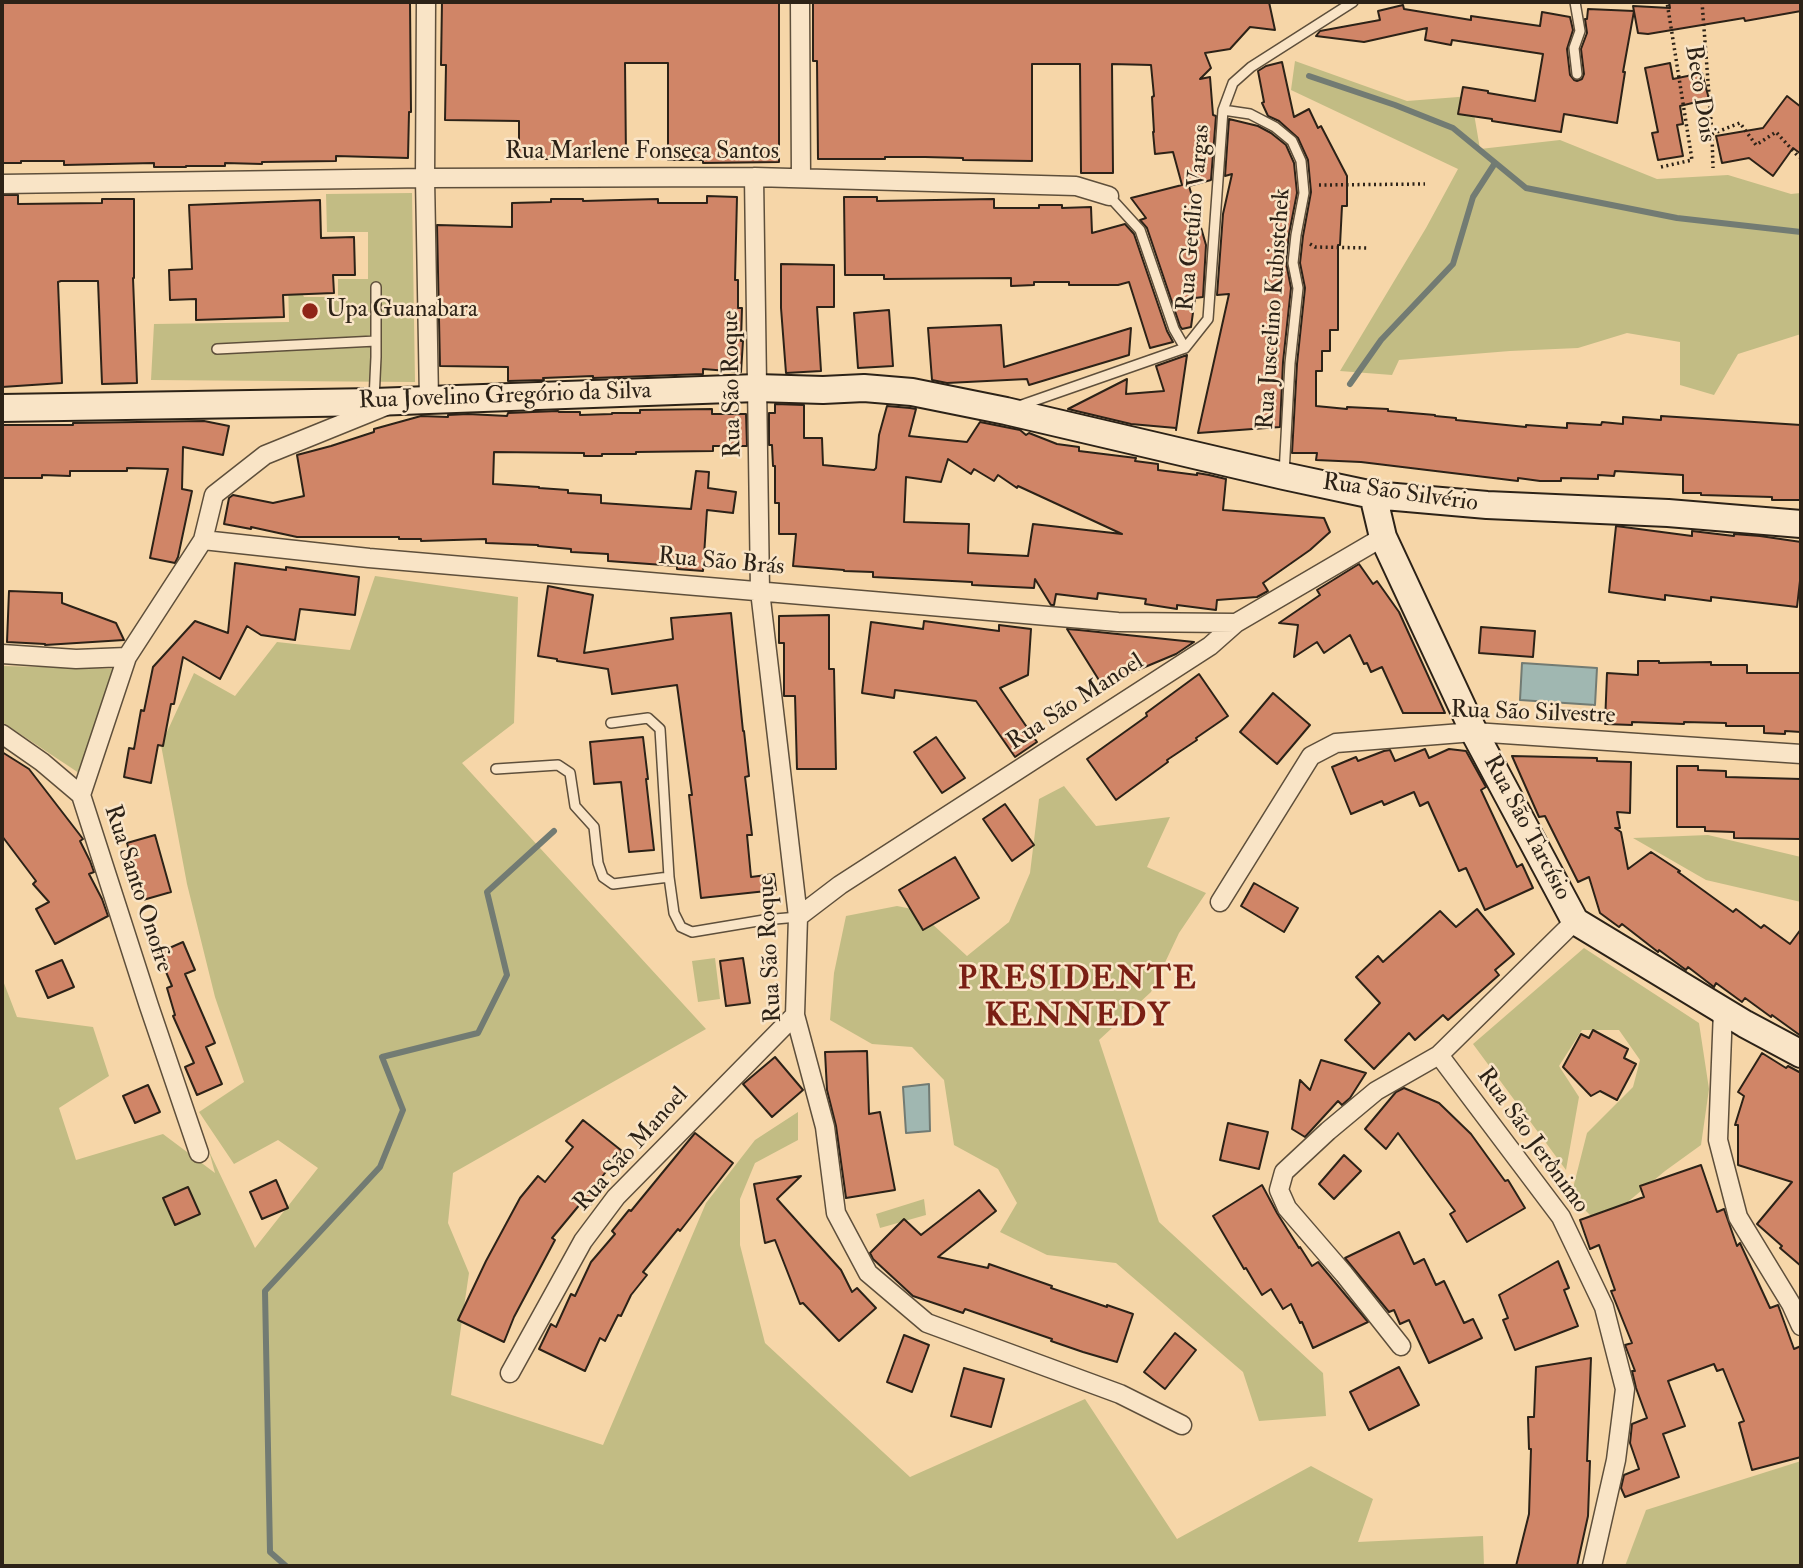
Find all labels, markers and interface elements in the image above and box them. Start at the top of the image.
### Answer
street label: Beco Dois [1677,44,1721,144]
street label: Rua Getúlio Vargas [1172,123,1218,313]
street label: Rua Marlene Fonseca Santos [505,139,779,167]
street label: Rua Juscelino Kubistchek [1252,187,1298,431]
place label: Upa Guanabara [326,297,478,325]
marker: Upa Guanabara [300,301,320,321]
street label: Rua São Roque [717,310,749,458]
street label: Rua Jovelino Gregório da Silva [358,377,652,417]
street label: Rua São Silvério [1320,469,1480,519]
street label: Rua São Brás [657,543,785,583]
street label: Rua São Manoel [1002,648,1150,758]
street label: Rua São Silvestre [1450,697,1616,731]
street label: Rua São Tarcísio [1476,751,1576,905]
street label: Rua Santo Onofre [96,802,178,976]
street label: Rua São Roque [753,875,789,1023]
district label: PRESIDENTE KENNEDY [959,962,1197,1037]
street label: Rua São Jerônimo [1470,1063,1594,1219]
street label: Rua São Manoel [569,1082,695,1218]

